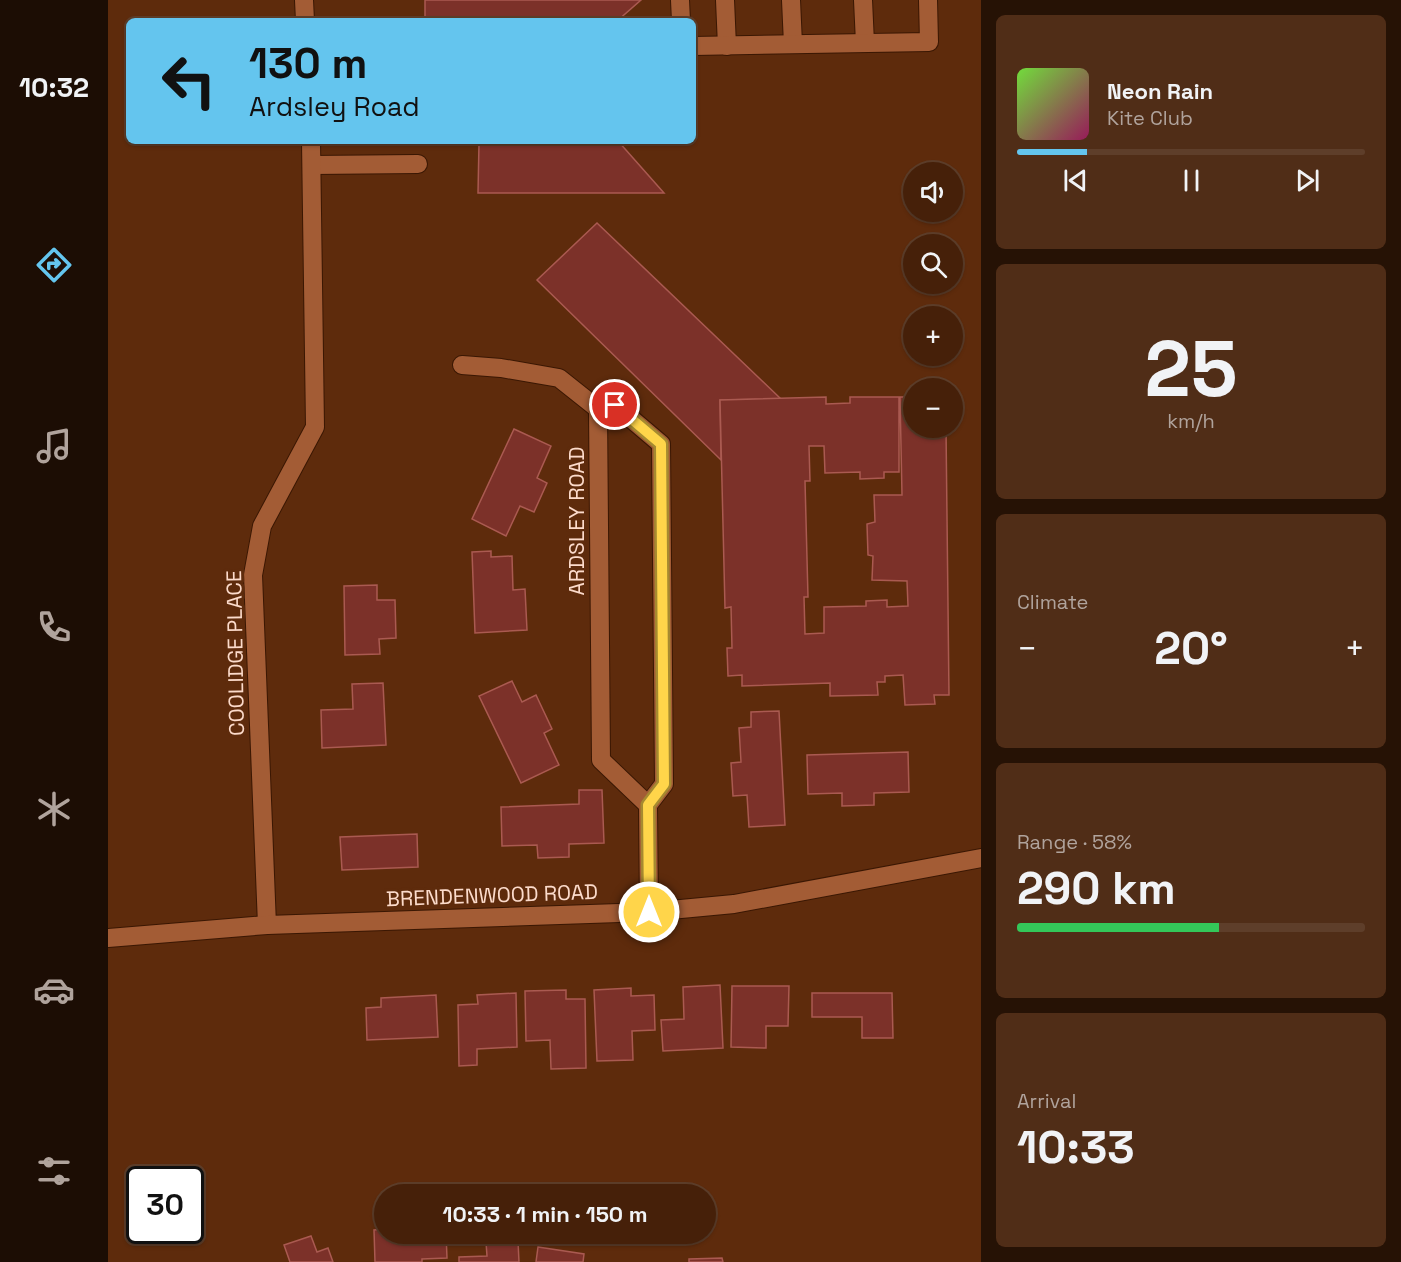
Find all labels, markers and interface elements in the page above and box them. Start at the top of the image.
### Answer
text: 130 m [249,37,367,90]
icon: left [150,42,228,120]
text: 10:32 [19,70,89,105]
text: Neon Rain [1107,77,1213,105]
text: Ardsley Road [249,89,420,124]
text: Kite Club [1107,105,1193,131]
map controls [903,162,963,438]
button: sound [903,162,963,222]
icon: previous [1059,164,1092,197]
icon: pause [1175,164,1208,197]
icon: next [1291,164,1324,197]
button: search [903,234,963,294]
icon: directions [33,244,75,286]
button: + [903,306,963,366]
text: 25 [1144,319,1238,419]
button: − [903,378,963,438]
pin [589,379,640,430]
icon: arrive [598,388,631,421]
text: km/h [1167,408,1215,434]
icon: music [33,425,75,467]
street label: ARDSLEY ROAD [563,447,590,595]
street label: COOLIDGE PLACE [220,570,250,736]
text: Climate [1017,589,1088,615]
icon: phone [33,606,75,648]
text: 20° [1154,620,1228,677]
text: − [1017,628,1037,670]
text: + [1345,628,1365,670]
icon: climate [33,788,75,830]
text: Range · 58% [1017,829,1132,855]
text: 290 km [1017,860,1176,917]
street label: BRENDENWOOD ROAD [386,878,598,912]
position arrow [617,880,681,944]
icon: car [33,969,75,1011]
text: Arrival [1017,1088,1076,1114]
text: 10:33 [1017,1119,1135,1176]
icon: filters [33,1150,75,1192]
speed limit sign: 30 [126,1166,204,1244]
text: 10:33 · 1 min · 150 m [443,1200,647,1228]

